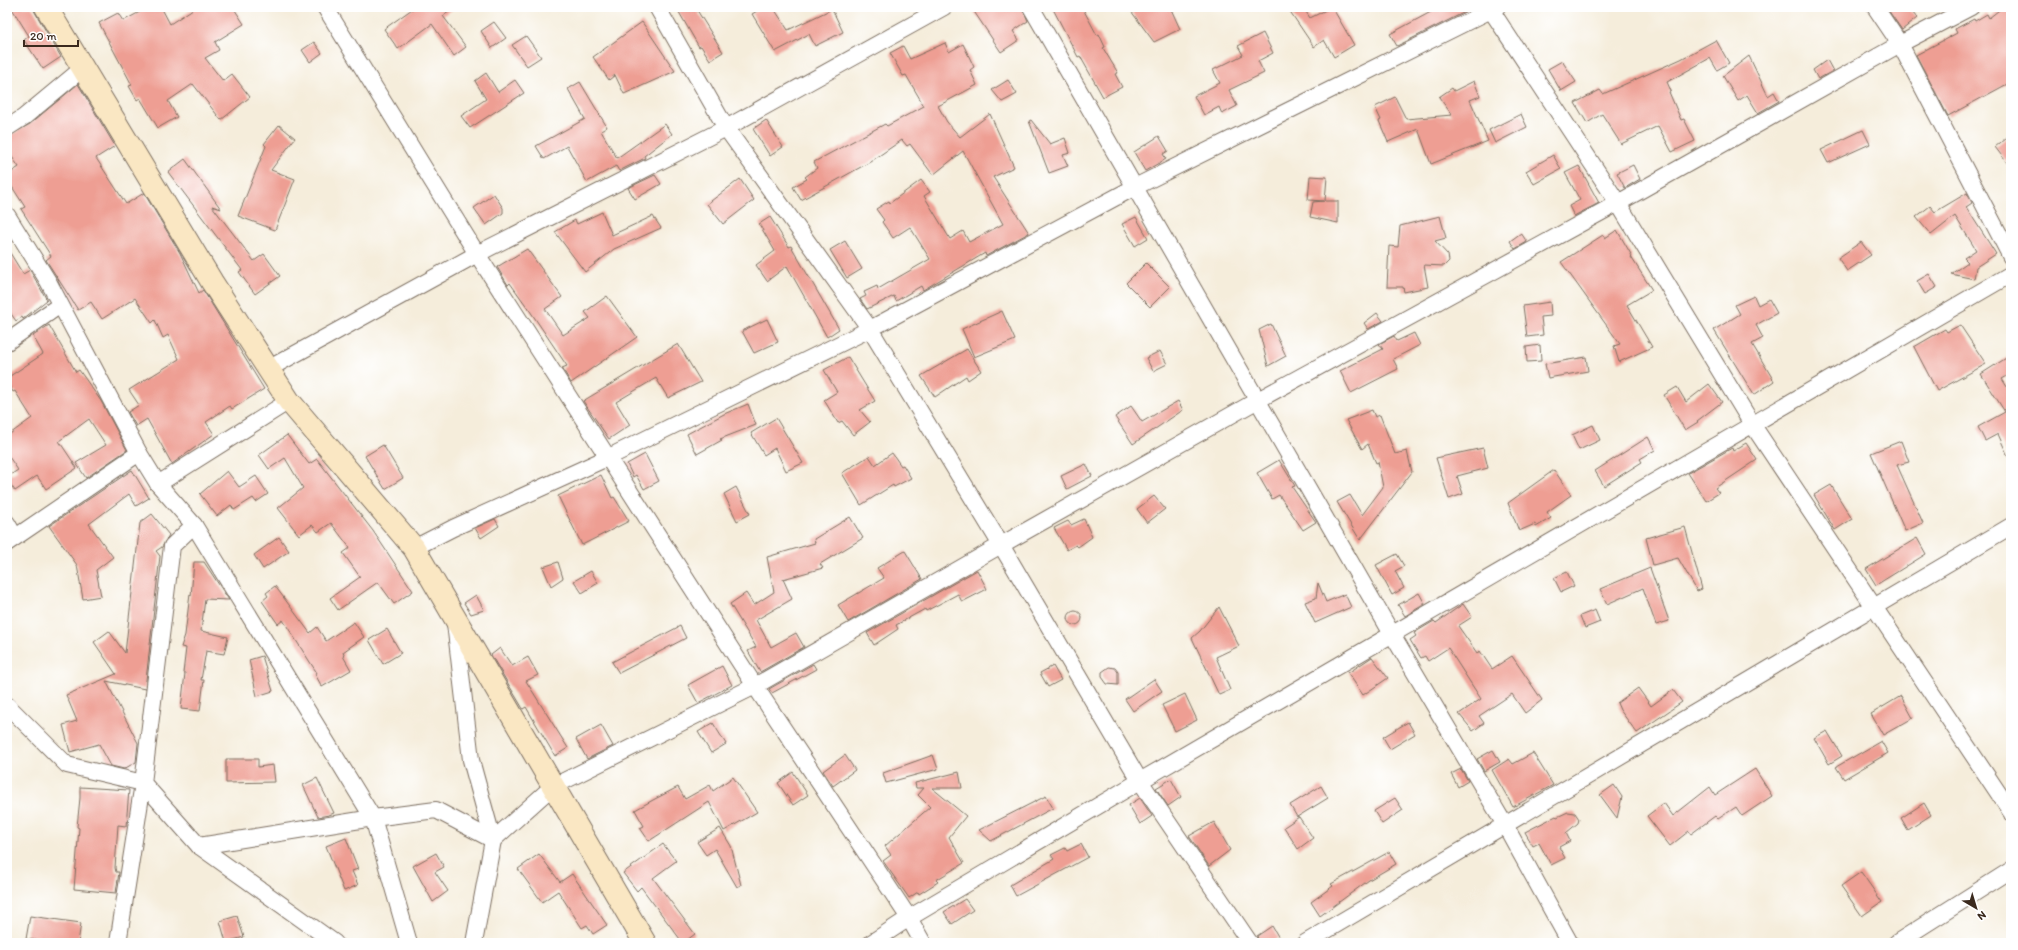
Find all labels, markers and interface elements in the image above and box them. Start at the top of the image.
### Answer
scale bar [24,22,78,48]
text: 20 m [30,29,57,43]
north arrow [1956,888,1996,928]
text: N [1975,908,1989,923]

